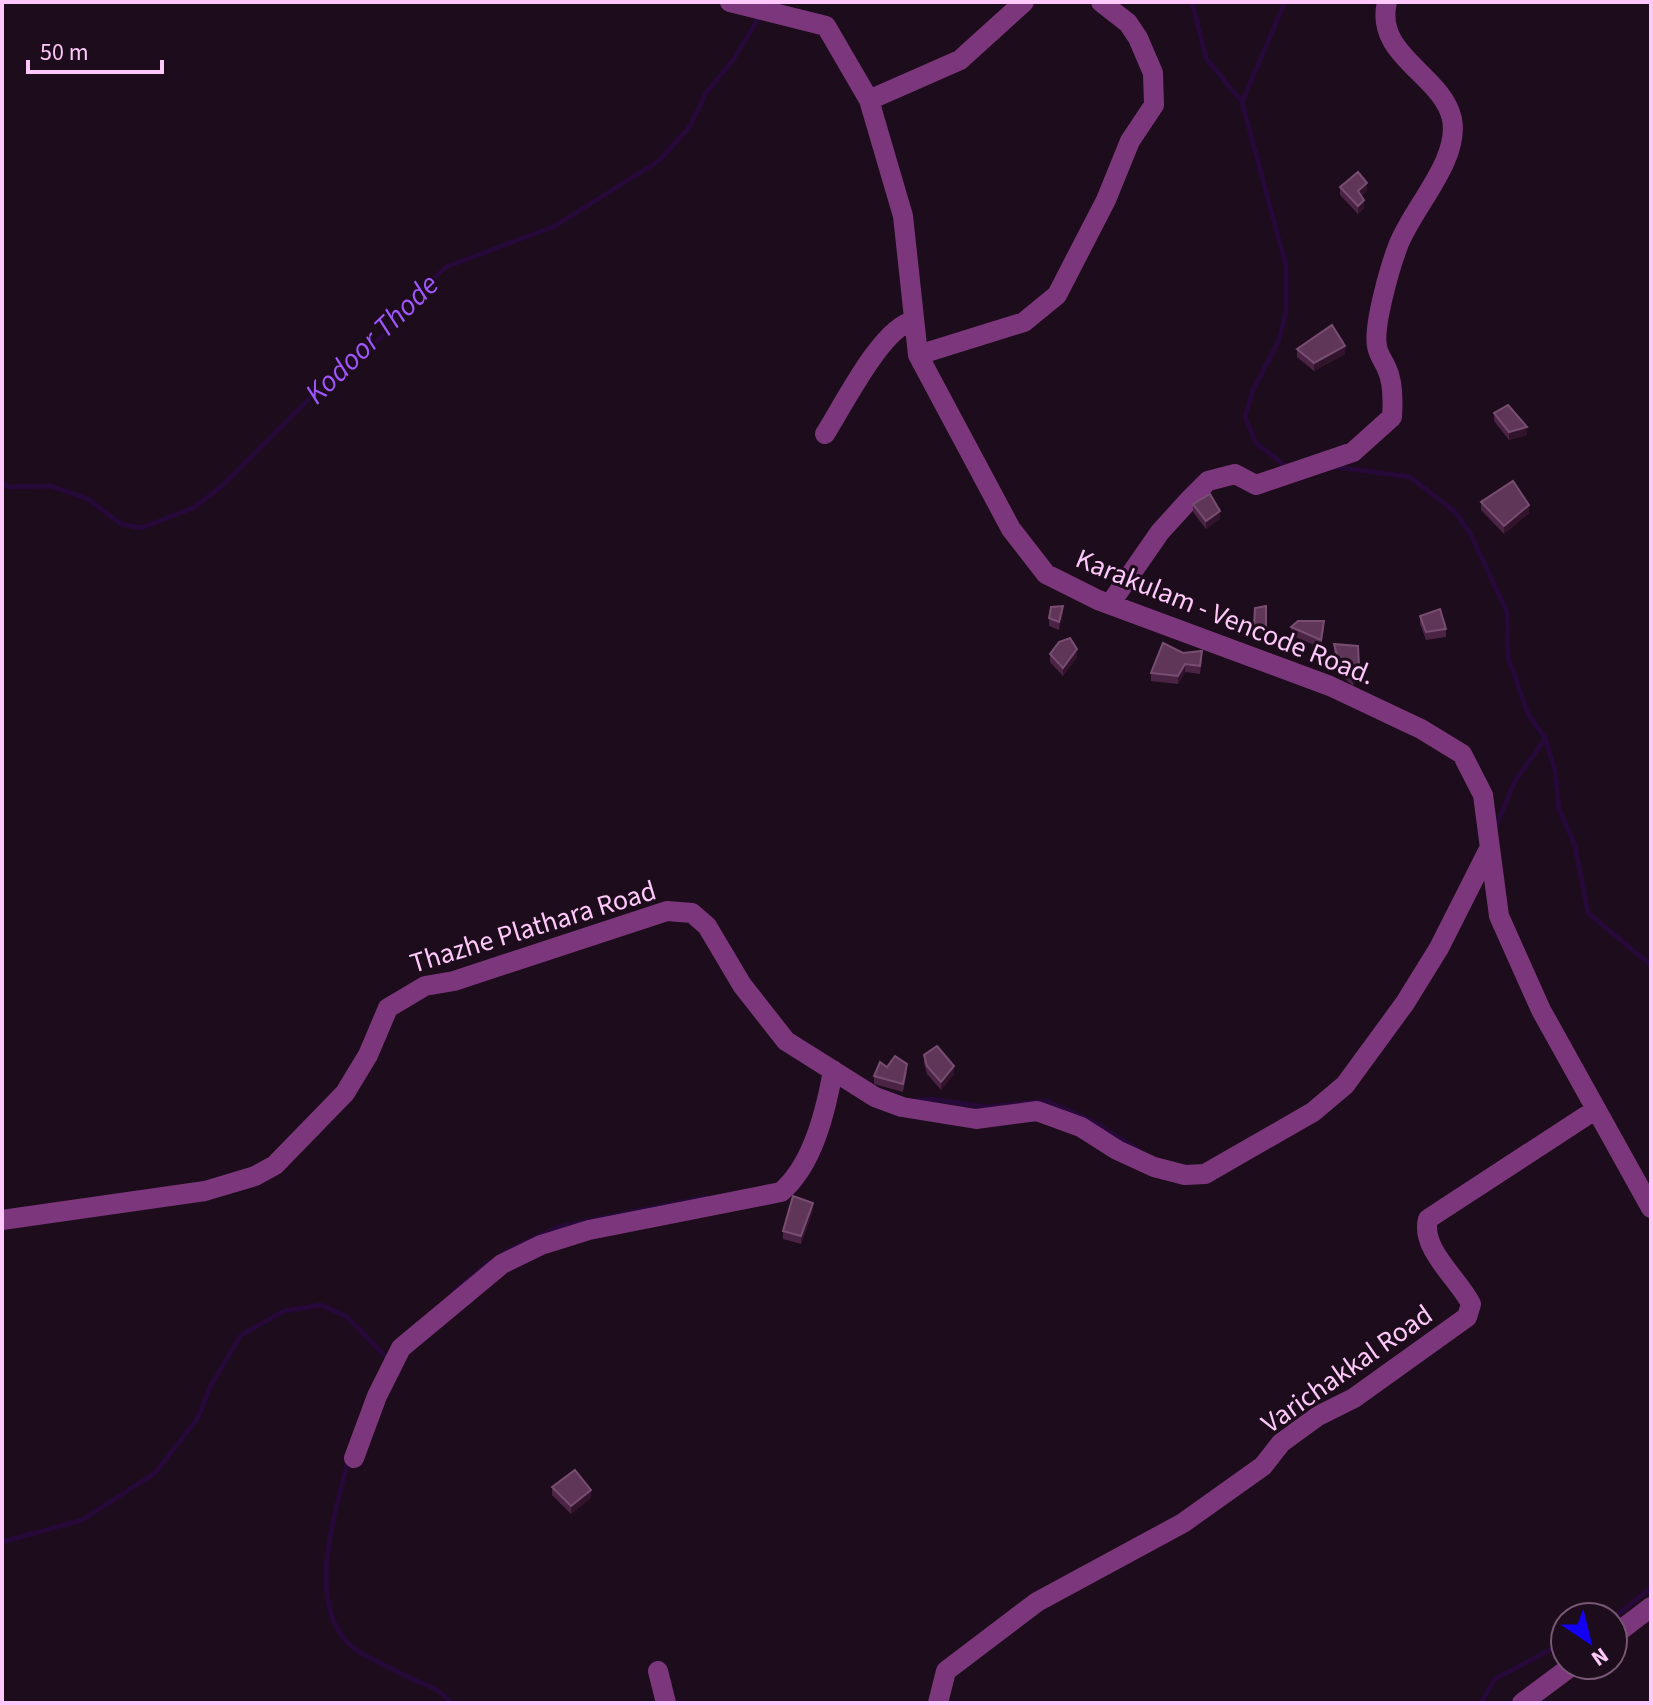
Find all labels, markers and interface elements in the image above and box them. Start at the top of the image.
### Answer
scale bar [28,24,162,74]
text: 50 m [40,35,89,70]
water label: Kodoor Thode [295,264,449,414]
street label: Karakulam - Vencode Road. [1070,539,1380,695]
street label: Thazhe Plathara Road [405,871,661,983]
street label: Varichakkal Road [1253,1295,1441,1443]
north arrow [1549,1601,1629,1681]
text: N [1585,1639,1615,1674]

